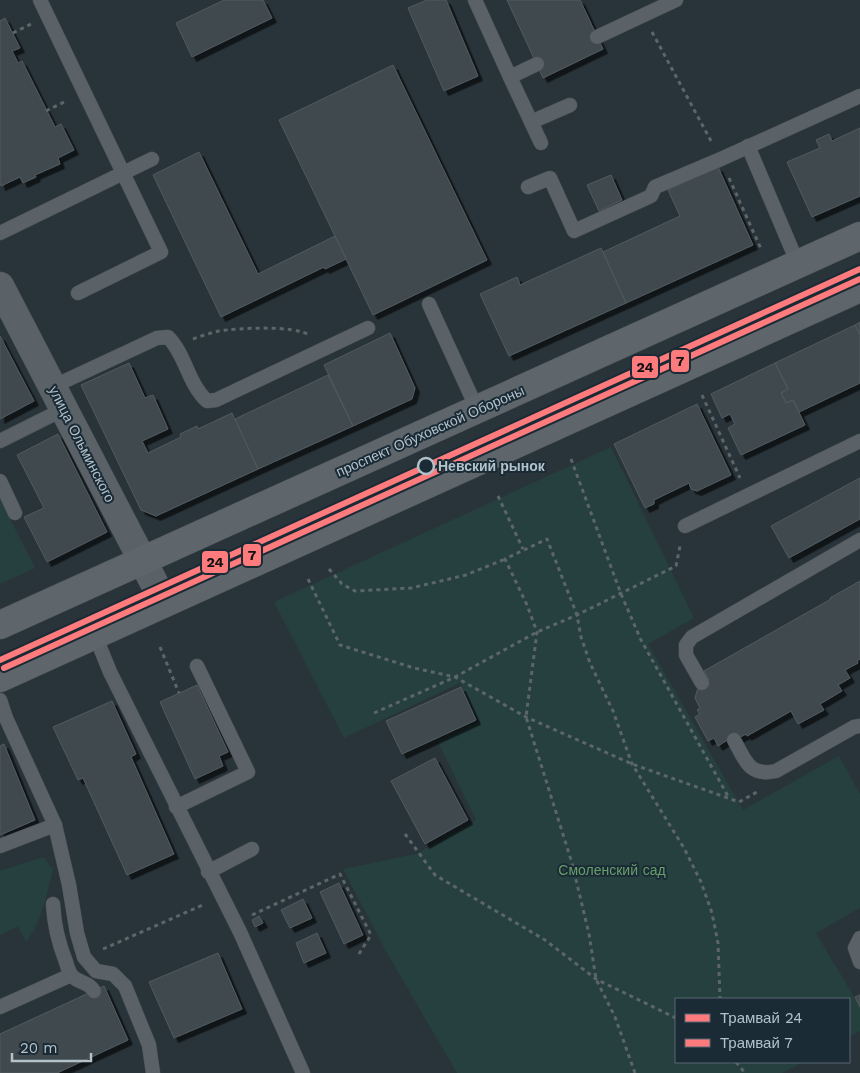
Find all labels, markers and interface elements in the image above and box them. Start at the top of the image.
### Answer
line badge: 7 [670,349,690,373]
text: 7 [676,353,685,369]
line badge: 24 [631,355,659,379]
text: 24 [636,359,654,375]
street label: проспект Обуховской Обороны [333,382,527,480]
street label: улица Ольминского [46,383,118,505]
marker: Невский рынок [417,457,435,475]
place label: Невский рынок [438,458,546,474]
line badge: 7 [242,543,262,567]
text: 7 [248,547,257,563]
line badge: 24 [201,550,229,574]
text: 24 [206,554,224,570]
park label: Смоленский сад [558,862,666,878]
legend [675,998,850,1063]
text: Трамвай 24 [720,1009,802,1027]
scale bar [12,1030,91,1062]
text: Трамвай 7 [720,1034,793,1052]
text: 20 m [20,1039,58,1057]

